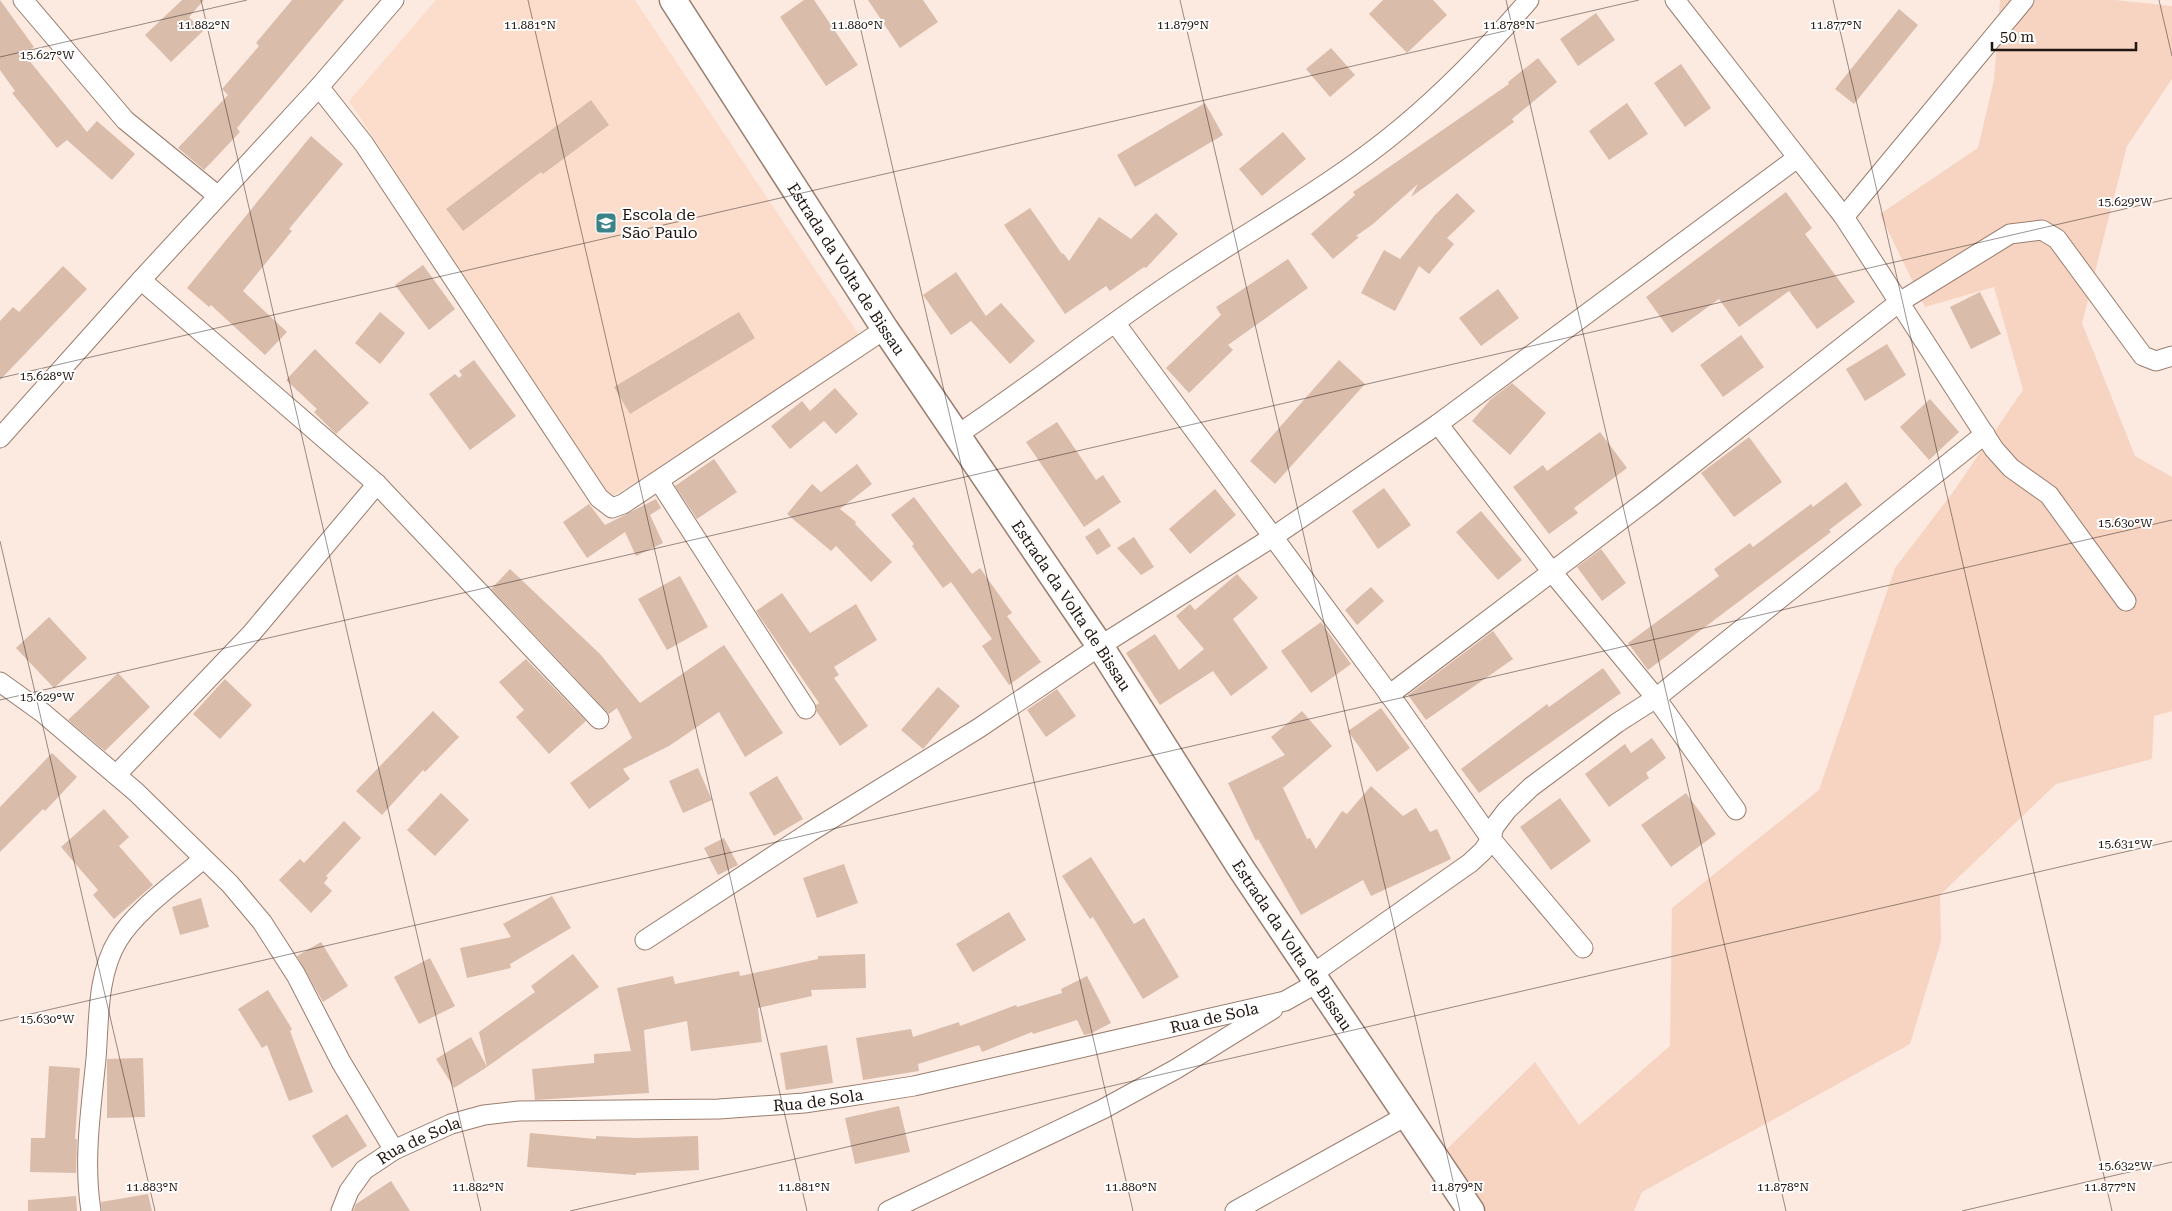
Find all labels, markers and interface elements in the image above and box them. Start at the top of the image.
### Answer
text: 11.882°N [178,18,230,32]
text: 11.881°N [504,18,556,32]
text: 11.880°N [831,18,883,32]
text: 11.879°N [1157,18,1209,32]
text: 11.878°N [1483,18,1535,32]
text: 11.877°N [1810,18,1862,32]
scale bar [1992,20,2136,52]
text: 50 m [2000,28,2035,46]
text: 15.627°W [20,48,75,62]
street label: Estrada da Volta de Bissau [784,179,909,359]
text: 15.629°W [2098,195,2153,209]
place label: Escola de São Paulo [622,205,698,242]
school or university icon: Escola de São Paulo [594,211,618,235]
text: 15.628°W [20,369,75,383]
street label: Estrada da Volta de Bissau [1008,516,1135,694]
text: 15.630°W [2098,516,2153,530]
text: 15.629°W [20,690,75,704]
text: 15.631°W [2098,837,2153,851]
street label: Estrada da Volta de Bissau [1228,856,1356,1034]
street label: Rua de Sola [1168,998,1261,1037]
text: 15.630°W [20,1012,75,1026]
street label: Rua de Sola [773,1085,865,1115]
street label: Rua de Sola [373,1112,463,1168]
text: 15.632°W [2098,1159,2153,1173]
text: 11.883°N [126,1180,178,1194]
text: 11.882°N [452,1180,504,1194]
text: 11.881°N [778,1180,830,1194]
text: 11.880°N [1105,1180,1157,1194]
text: 11.879°N [1431,1180,1483,1194]
text: 11.878°N [1757,1180,1809,1194]
text: 11.877°N [2084,1180,2136,1194]

